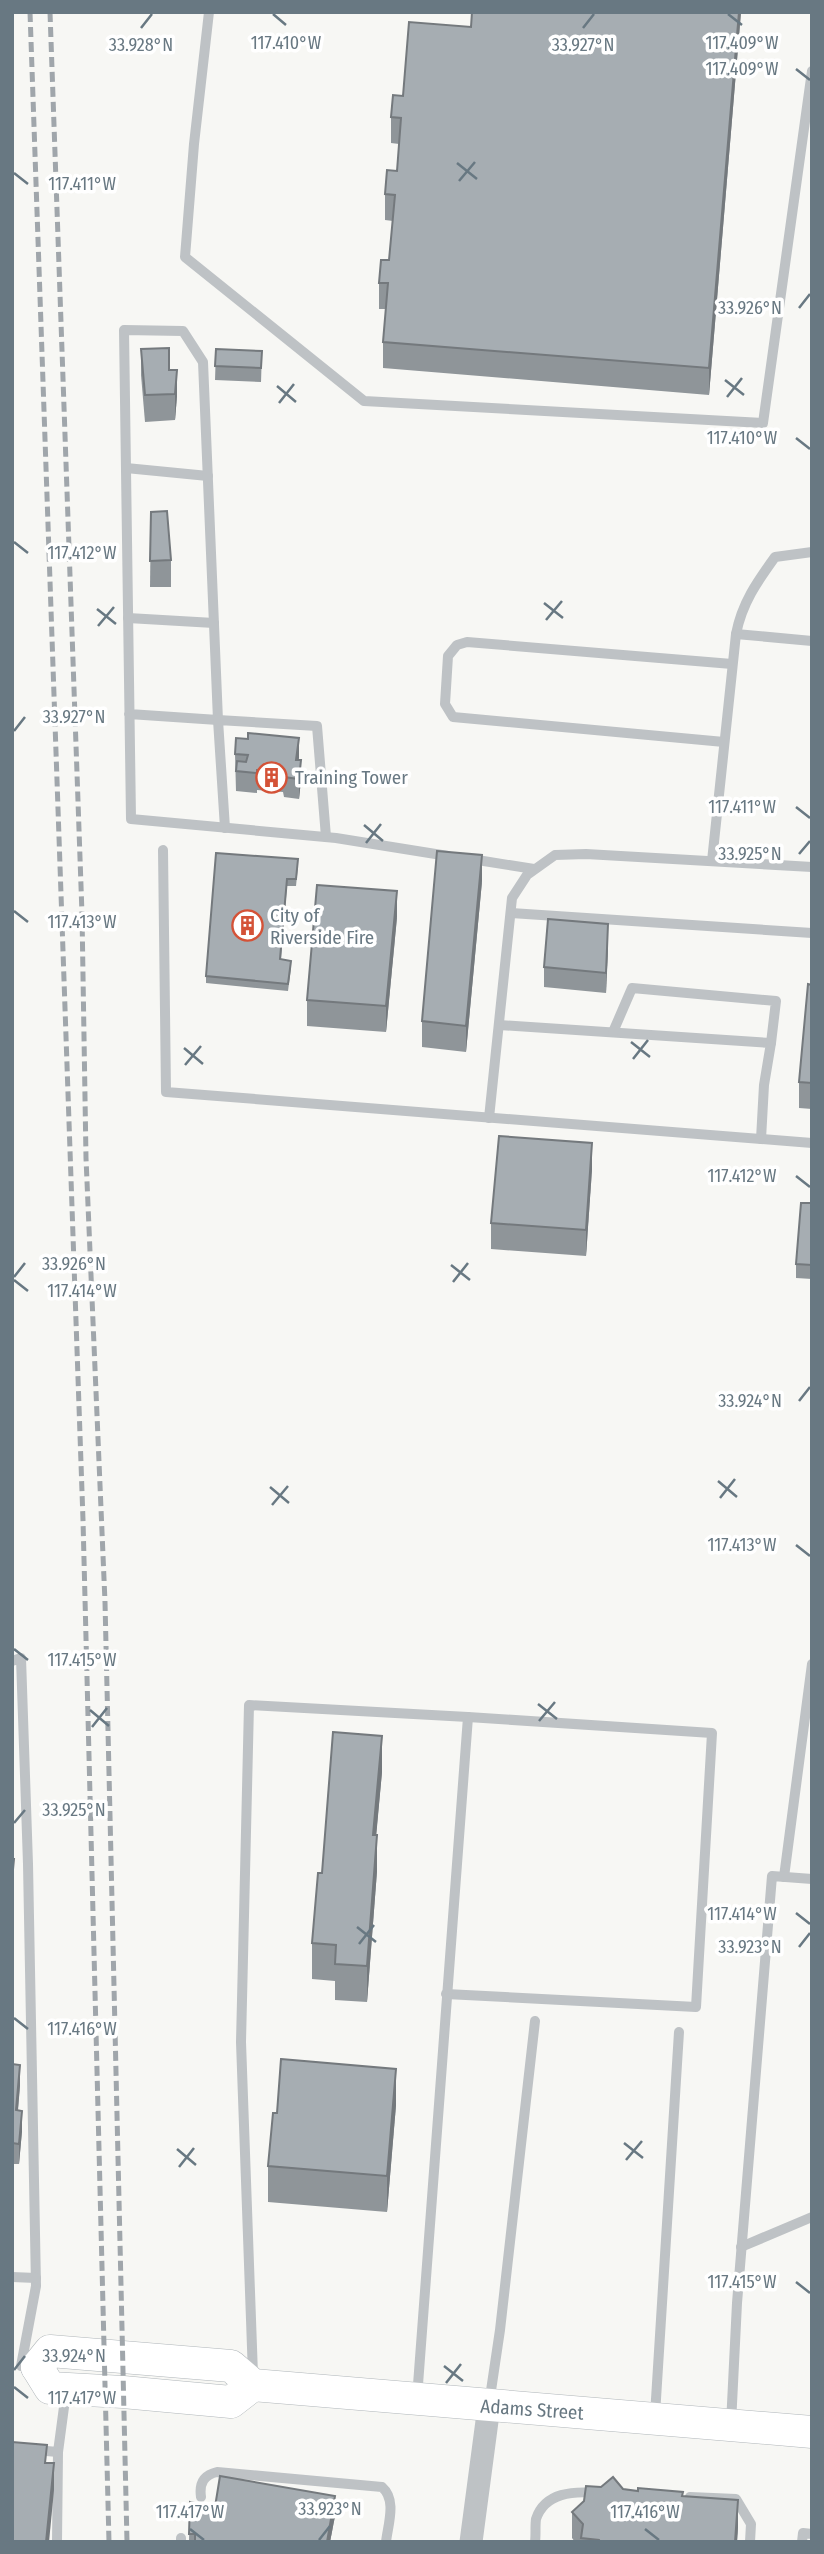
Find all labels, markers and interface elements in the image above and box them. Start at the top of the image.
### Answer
text: 117.410°W [251,32,322,54]
text: 117.409°W [706,32,779,54]
text: 33.928°N [109,34,173,56]
text: 33.927°N [552,34,614,56]
text: 117.409°W [706,58,779,80]
text: 117.411°W [48,173,116,195]
text: 33.926°N [718,297,782,319]
text: 117.410°W [707,427,778,449]
text: 117.412°W [48,542,117,564]
text: 33.927°N [43,706,105,728]
building icon: Training Tower [255,760,289,794]
place label: Training Tower [295,766,408,789]
text: 117.411°W [708,796,776,818]
text: 33.925°N [718,843,782,865]
place label: City of Riverside Fire [270,904,374,949]
building icon: City of Riverside Fire [230,909,264,943]
text: 117.413°W [47,911,117,933]
text: 117.412°W [708,1165,777,1187]
text: 33.926°N [42,1253,106,1275]
text: 117.414°W [47,1280,117,1302]
text: 33.924°N [718,1390,782,1412]
text: 117.413°W [707,1534,777,1556]
text: 117.415°W [47,1649,117,1671]
text: 33.925°N [42,1799,106,1821]
text: 117.414°W [707,1903,777,1925]
text: 33.923°N [718,1936,782,1958]
text: 117.416°W [47,2018,117,2040]
text: 117.415°W [707,2271,777,2293]
text: 33.924°N [42,2345,106,2367]
text: 117.417°W [48,2387,117,2409]
street label: Adams Street [480,2394,585,2425]
text: 33.923°N [298,2498,362,2520]
text: 117.417°W [156,2501,225,2523]
text: 117.416°W [610,2501,680,2523]

